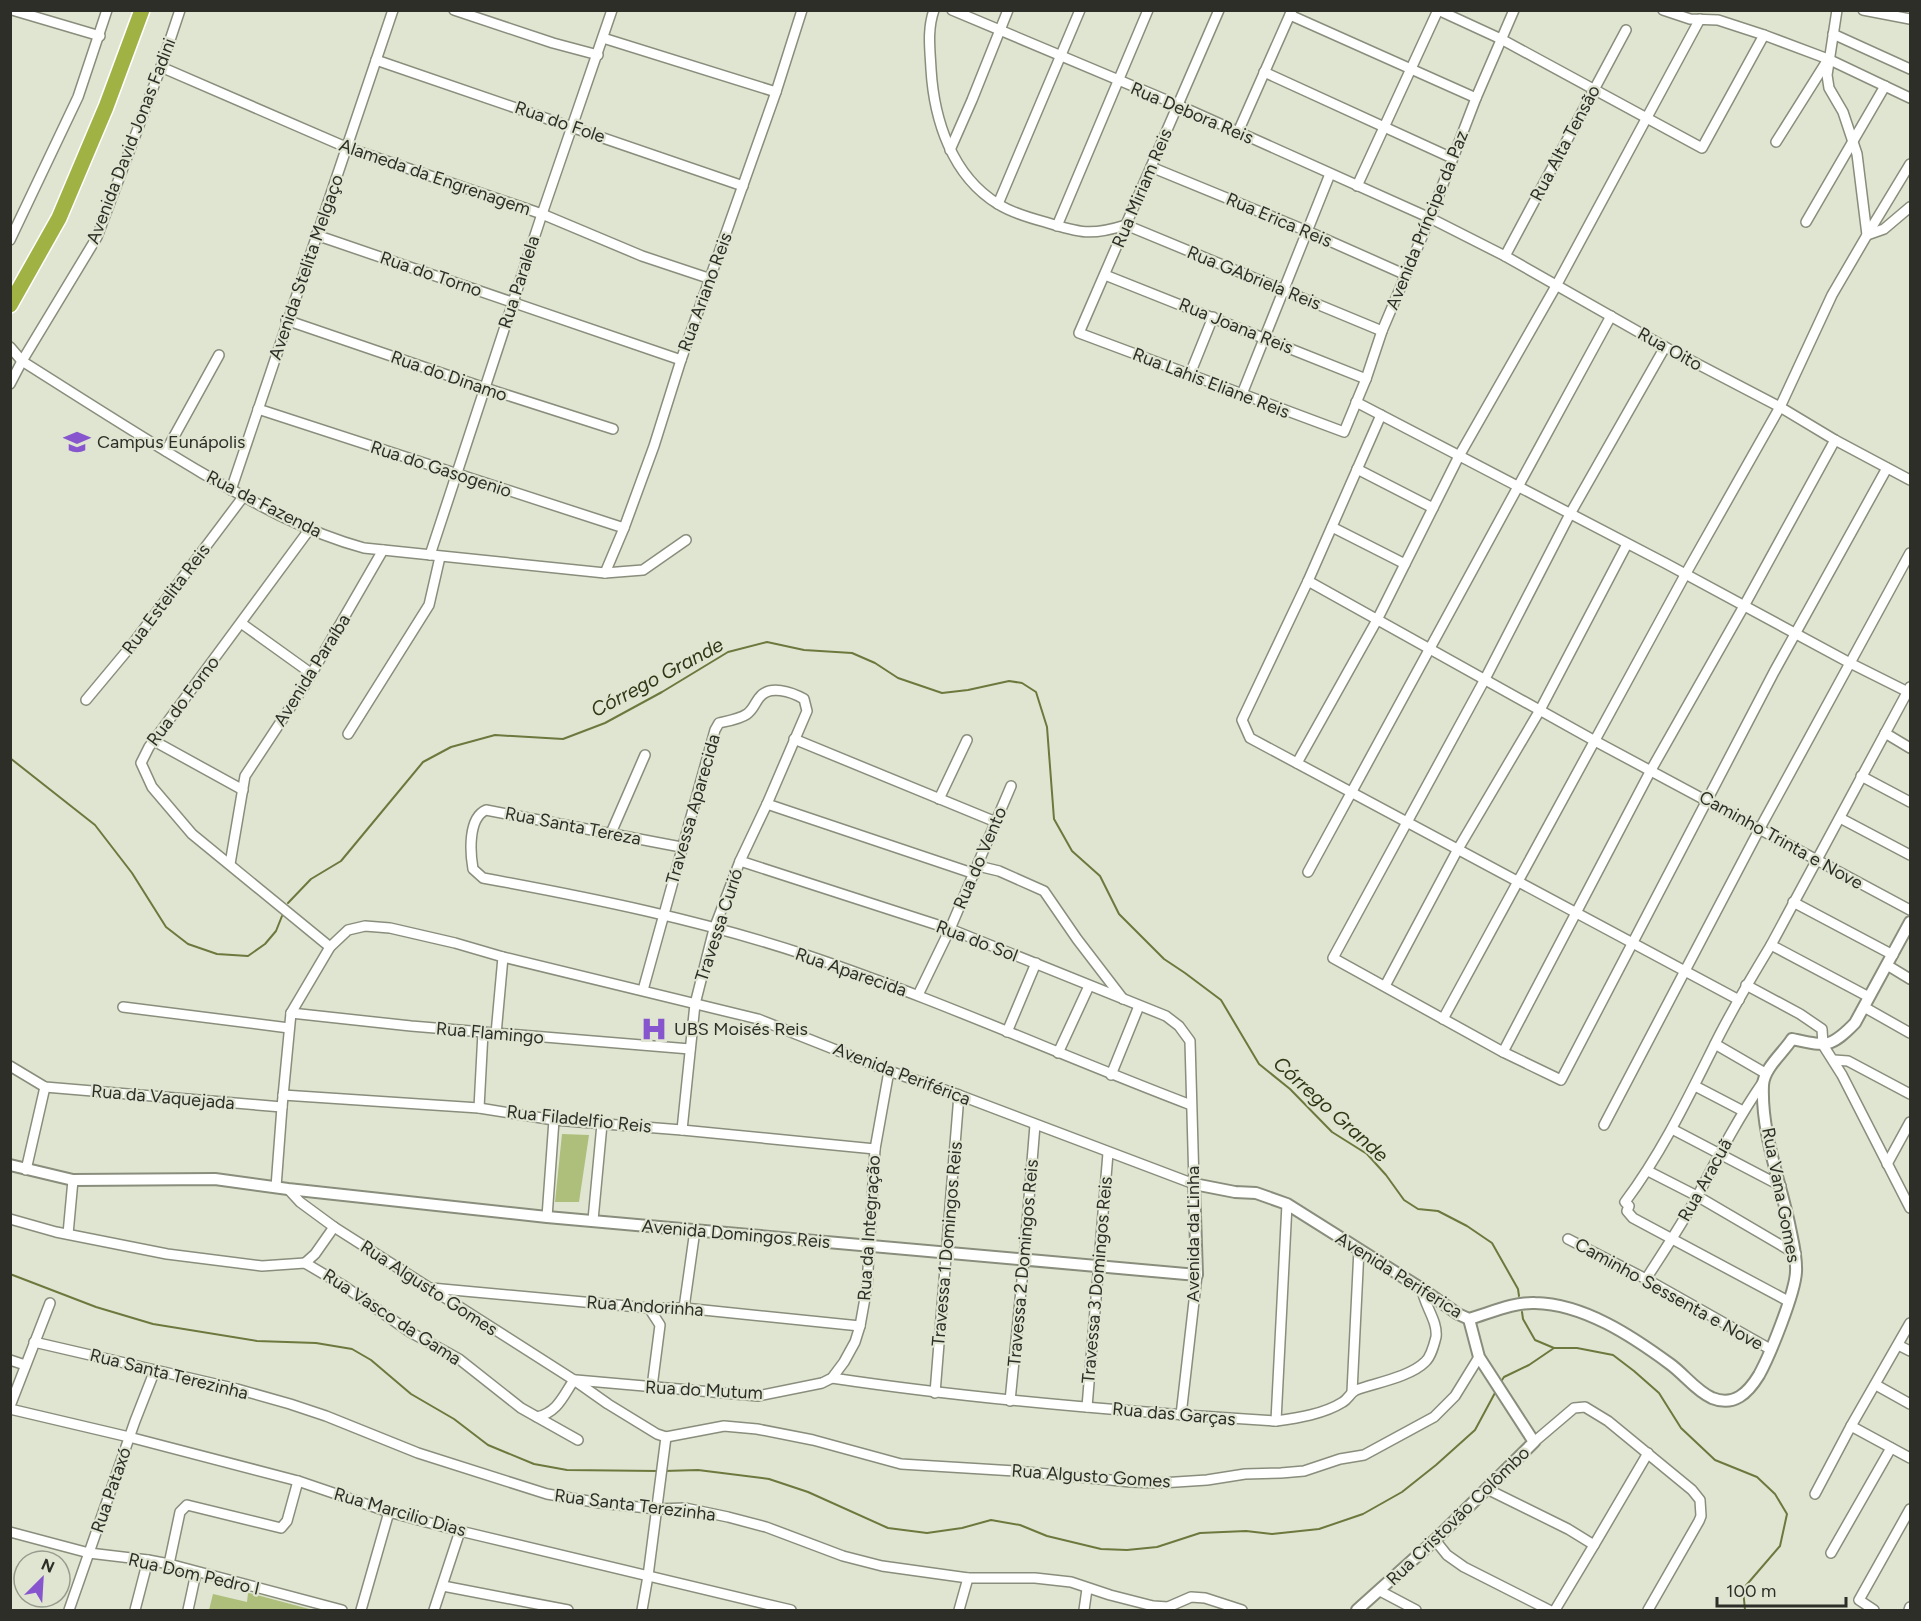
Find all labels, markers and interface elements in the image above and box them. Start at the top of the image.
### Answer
street label: Avenida David Jonas Fadini [82,35,180,247]
street label: Rua Debora Reis [1127,77,1257,149]
street label: Rua Alta Tensão [1525,81,1605,205]
street label: Rua do Fole [512,96,608,148]
street label: Rua Miriam Reis [1107,125,1177,251]
street label: Avenida Príncipe da Paz [1381,127,1473,313]
street label: Alameda da Engrenagem [336,134,534,220]
street label: Avenida Stelita Melgaço [264,171,348,363]
street label: Rua Erica Reis [1223,188,1335,252]
street label: Rua Ariano Reis [673,229,737,355]
street label: Rua Paralela [494,233,544,331]
street label: Rua GAbriela Reis [1184,241,1324,315]
street label: Rua do Torno [377,246,485,302]
street label: Rua Joana Reis [1176,293,1296,359]
street label: Rua Oito [1634,322,1706,376]
street label: Rua Lahis Eliane Reis [1129,343,1293,423]
street label: Rua do Dinamo [388,346,510,406]
school or university icon: Campus Eunápolis [62,427,92,457]
place label: Campus Eunápolis [97,431,246,453]
street label: Rua do Gasogenio [368,436,514,502]
street label: Rua da Fazenda [203,466,325,542]
street label: Rua Estelita Reis [117,539,215,659]
street label: Avenida Paraíba [269,610,355,730]
water label: Córrego Grande [587,632,727,722]
street label: Rua do Forno [142,652,224,750]
street label: Travessa Aparecida [661,731,725,887]
street label: Caminho Trinta e Nove [1695,786,1867,894]
street label: Rua Santa Tereza [503,802,643,850]
street label: Rua do Vento [949,803,1011,913]
street label: Travessa Curió [690,866,748,984]
street label: Rua do Sol [933,915,1021,967]
street label: Rua Aparecida [792,943,910,1001]
hospital icon: UBS Moisés Reis [639,1014,669,1044]
street label: Rua Flamingo [435,1017,545,1049]
place label: UBS Moisés Reis [674,1018,808,1040]
street label: Avenida Periférica [830,1038,974,1110]
water label: Córrego Grande [1269,1051,1393,1167]
street label: Rua da Vaquejada [90,1080,236,1114]
street label: Rua Filadelfio Reis [505,1100,653,1138]
street label: Rua Vana Gomes [1757,1126,1805,1264]
street label: Rua Aracuã [1673,1135,1737,1225]
street label: Travessa 1 Domingos Reis [927,1141,967,1347]
street label: Rua da Integração [853,1155,885,1301]
street label: Travessa 2 Domingos Reis [1003,1158,1043,1368]
street label: Avenida da Linha [1182,1166,1204,1302]
street label: Travessa 3 Domingos Reis [1077,1176,1117,1384]
street label: Avenida Domingos Reis [641,1215,831,1253]
street label: Avenida Periferica [1332,1227,1466,1323]
street label: Caminho Sessenta e Nove [1571,1233,1767,1355]
street label: Rua Algusto Gomes [356,1235,502,1341]
street label: Rua Vasco da Gama [319,1264,465,1370]
street label: Rua Andorinha [586,1291,704,1321]
street label: Rua Santa Terezinha [88,1344,250,1404]
street label: Rua do Mutum [645,1376,763,1404]
street label: Rua das Garças [1111,1398,1237,1430]
street label: Rua Cristovão Colômbo [1382,1442,1534,1590]
street label: Rua Pataxó [86,1444,136,1536]
street label: Rua Algusto Gomes [1011,1459,1171,1493]
street label: Rua Marcilio Dias [331,1483,469,1541]
street label: Rua Santa Terezinha [553,1484,717,1526]
street label: Rua Dom Pedro I [126,1548,262,1600]
north arrow [12,1549,72,1609]
text: N [38,1555,57,1577]
scale bar [1717,1570,1846,1608]
text: 100 m [1726,1580,1776,1602]

